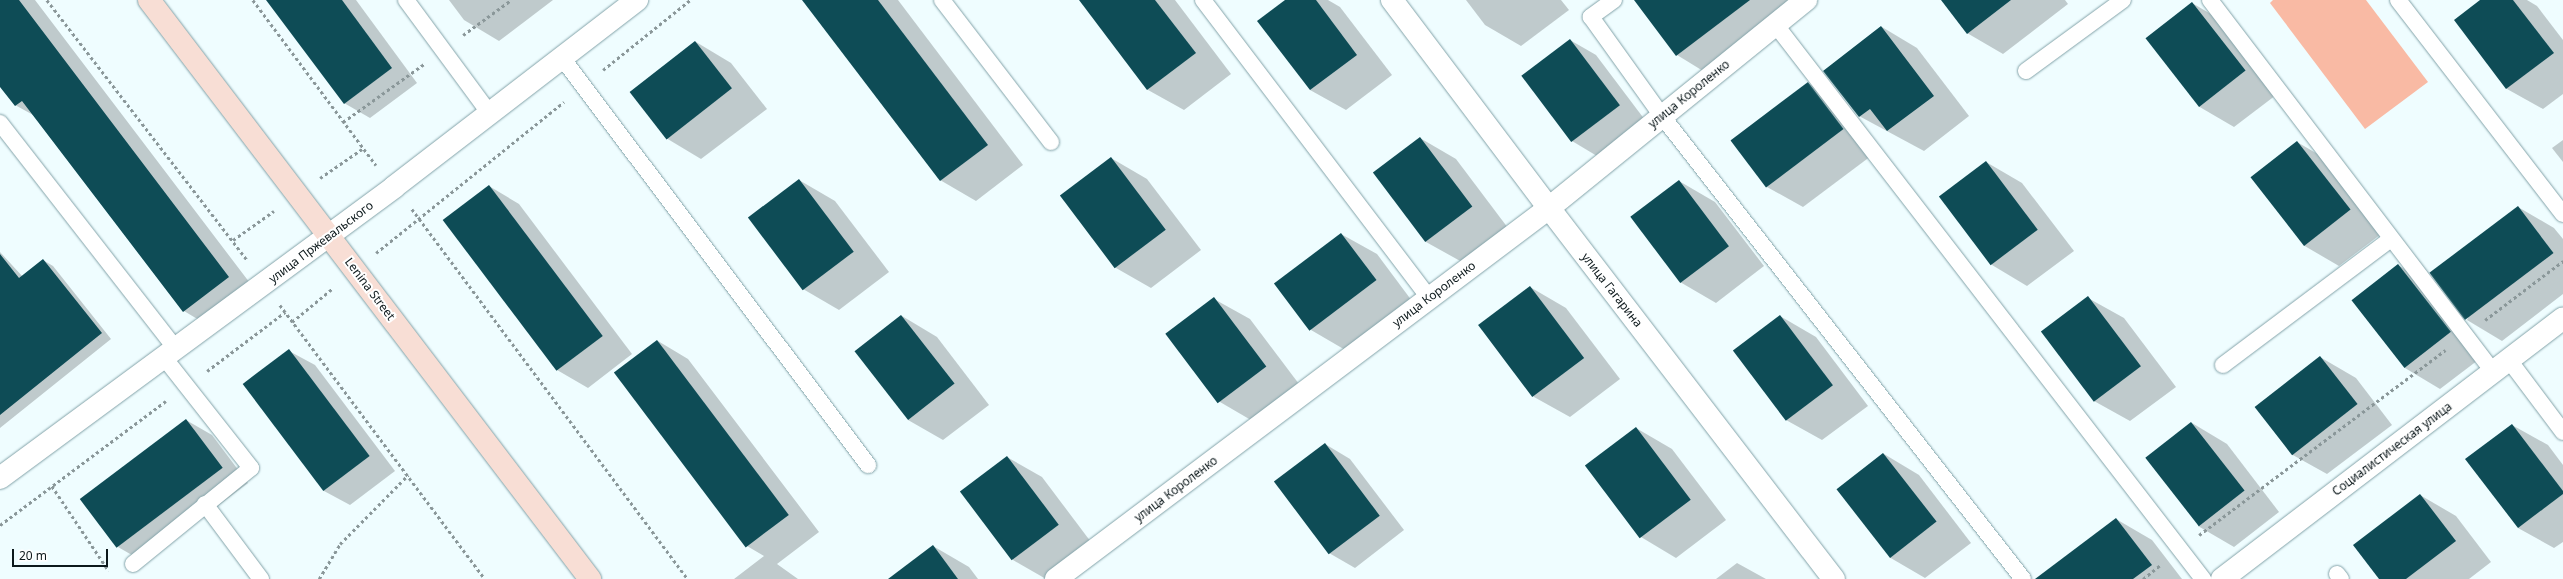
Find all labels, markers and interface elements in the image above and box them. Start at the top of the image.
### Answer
street label: улица Короленко [1646,57,1732,131]
street label: улица Пржевальского [266,198,376,286]
street label: улица Гагарина [1579,250,1645,330]
street label: Lenina Street [342,255,398,323]
street label: улица Короленко [1390,258,1478,330]
street label: Социалистическая улица [2329,399,2455,499]
street label: улица Короленко [1132,453,1220,525]
scale bar [14,541,110,567]
text: 20 m [19,547,47,564]

